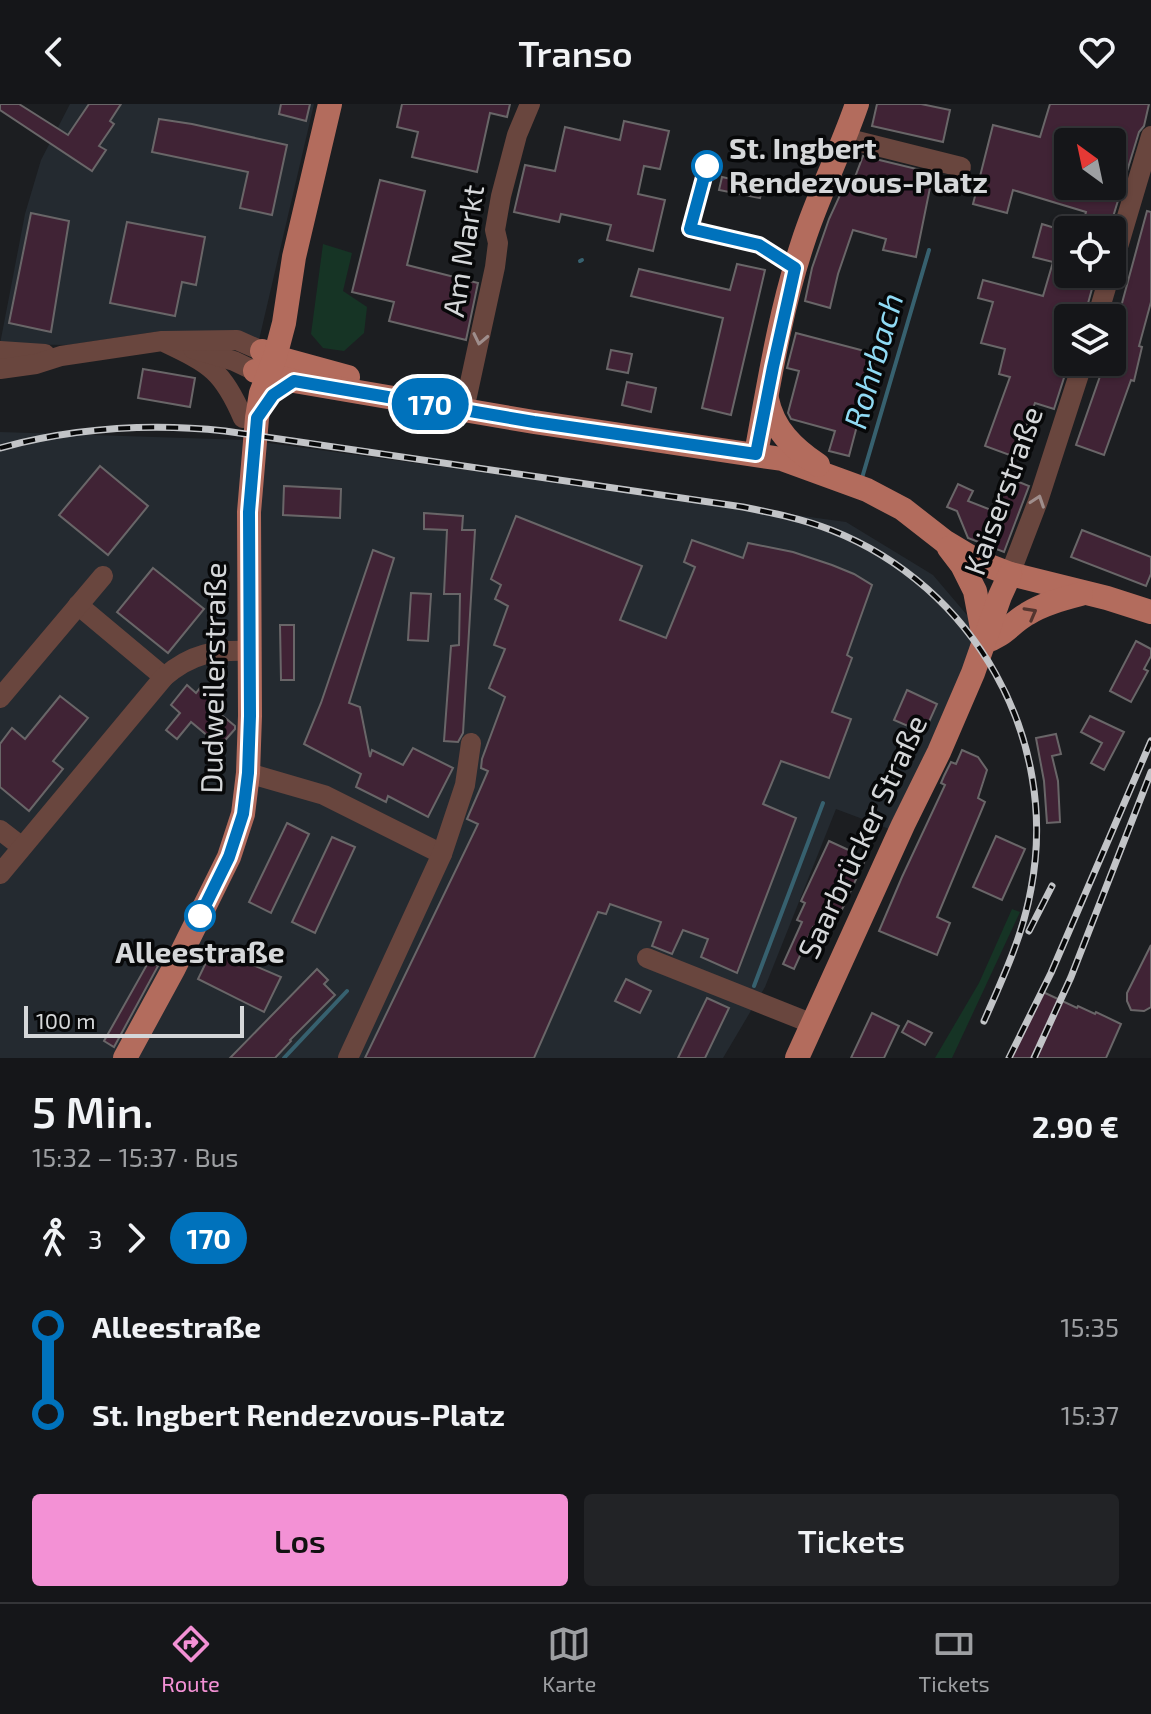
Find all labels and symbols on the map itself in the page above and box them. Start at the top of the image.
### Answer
north arrow [1054,128,1126,200]
place label: St. Ingbert Rendezvous-Platz [729,129,988,199]
marker: St. Ingbert Rendezvous-Platz [692,151,722,181]
street label: Am Markt [434,182,490,319]
water label: Rohrbach [835,288,910,433]
one-way arrow [472,331,489,345]
line badge: 170 [384,378,476,430]
street label: Kaiserstraße [955,401,1049,579]
one-way arrow [1028,495,1044,509]
street label: Dudweilerstraße [192,562,232,794]
one-way arrow [1022,607,1037,623]
street label: Saarbrücker Straße [789,709,933,964]
marker: Alleestraße [185,901,215,931]
place label: Alleestraße [115,933,285,969]
scale bar [24,1002,244,1038]

